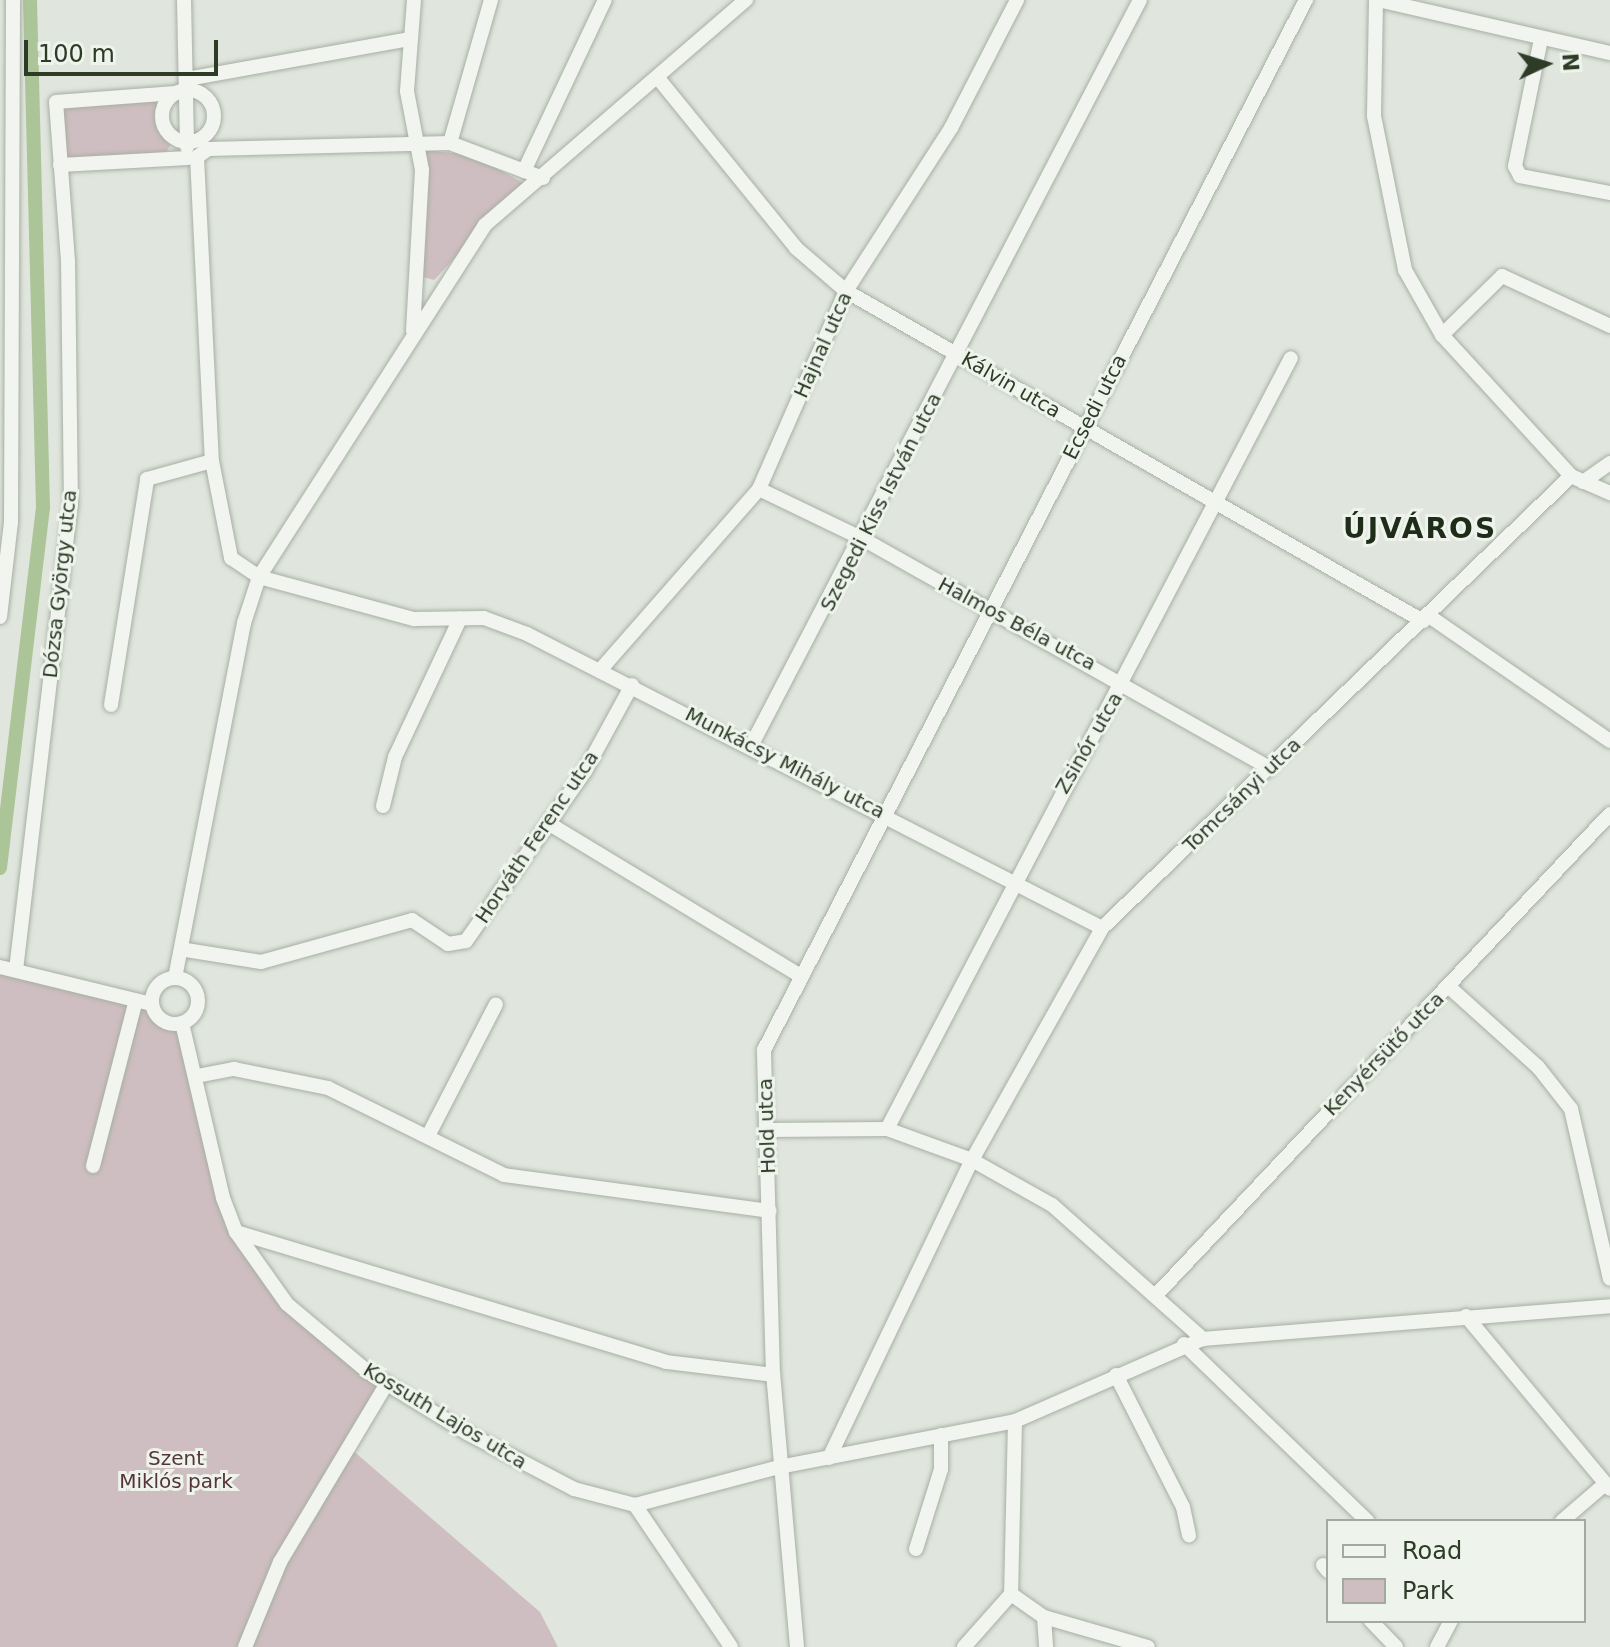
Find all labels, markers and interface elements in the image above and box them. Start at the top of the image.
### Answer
scale bar [28,24,222,74]
north arrow [1506,24,1586,104]
text: 100 m [38,40,115,68]
text: N [1557,52,1584,72]
street label: Hajnal utca [789,288,857,402]
street label: Kálvin utca [957,347,1065,423]
street label: Ecsedi utca [1058,350,1132,464]
street label: Szegedi Kiss István utca [815,389,947,615]
street label: Dózsa György utca [38,489,82,679]
district label: ÚJVÁROS [1343,512,1497,546]
street label: Halmos Béla utca [934,572,1100,676]
street label: Zsinór utca [1050,688,1128,798]
street label: Munkácsy Mihály utca [681,702,889,824]
street label: Tomcsányi utca [1178,733,1306,857]
street label: Horváth Ferenc utca [470,746,604,928]
street label: Kenyérsütő utca [1319,987,1449,1121]
street label: Hold utca [753,1078,781,1174]
street label: Kossuth Lajos utca [359,1358,531,1474]
park label: Szent Miklós park [119,1446,233,1493]
legend [1326,1519,1586,1623]
text: Road [1402,1537,1462,1565]
text: Park [1402,1577,1454,1605]

